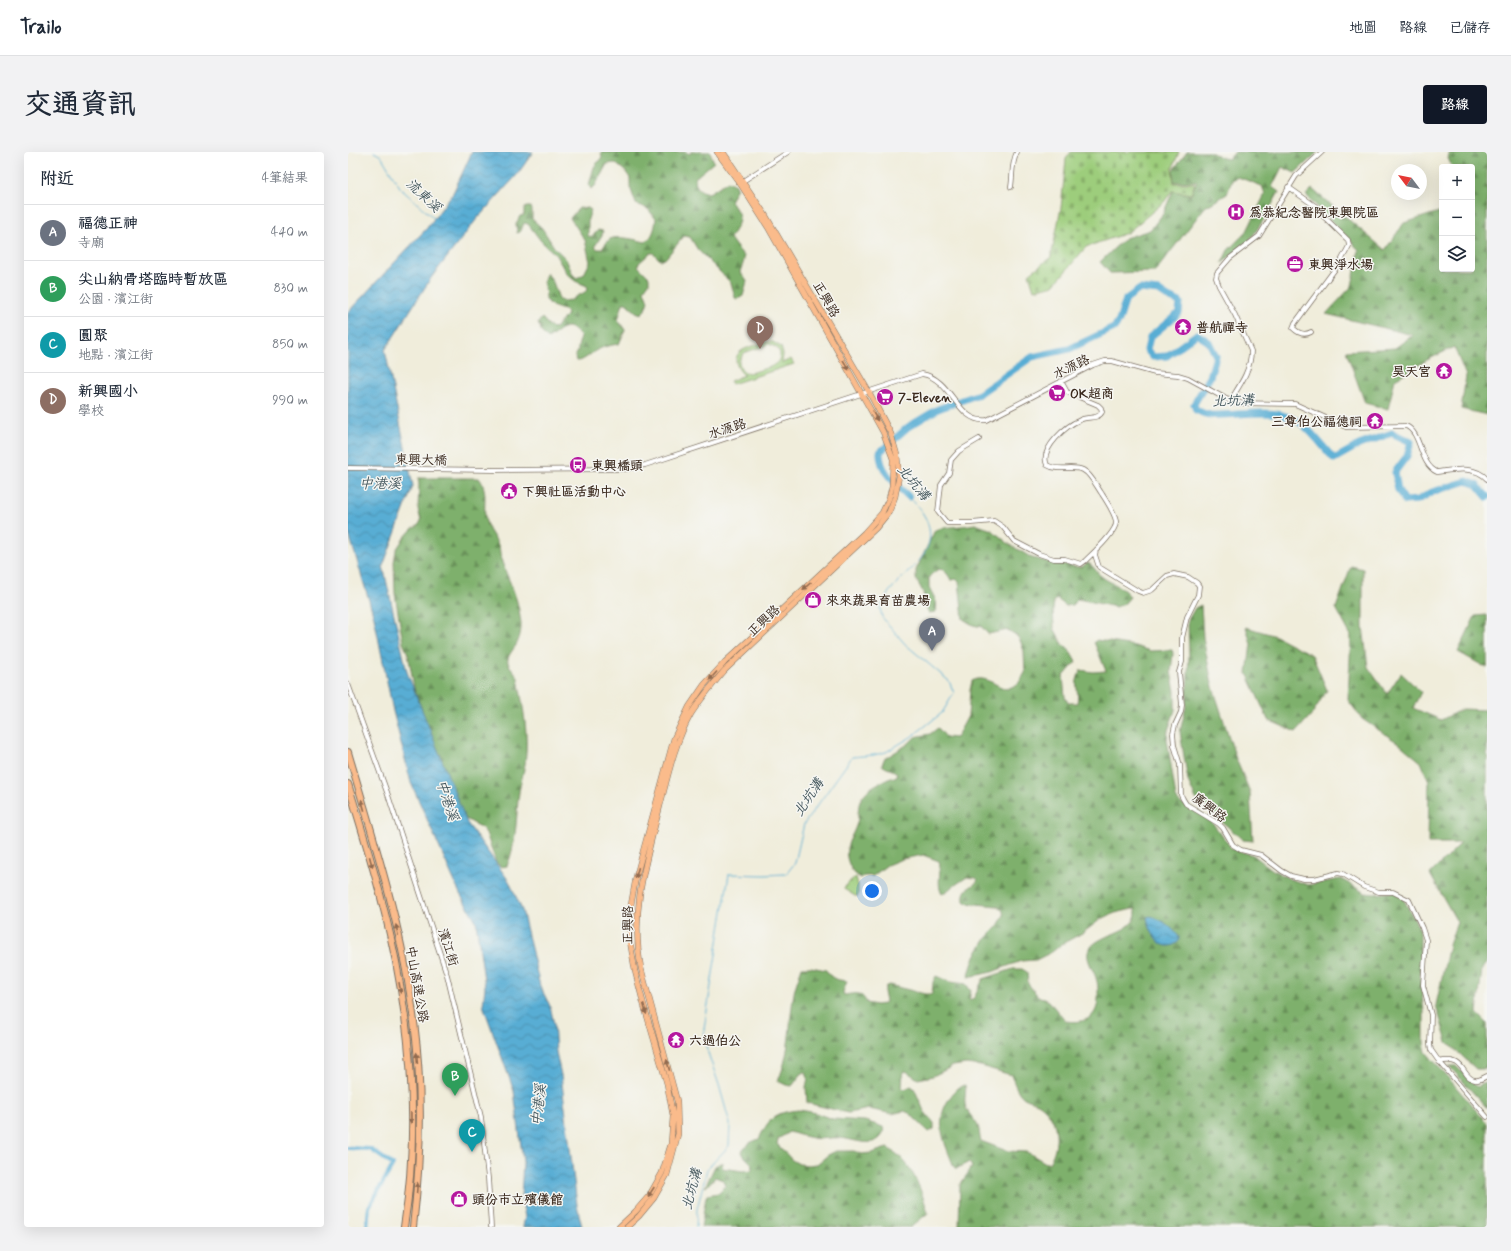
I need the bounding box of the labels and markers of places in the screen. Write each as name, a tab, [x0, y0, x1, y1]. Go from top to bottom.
hospital icon: 為恭紀念醫院東興院區	[1226, 202, 1246, 222]
place label: 為恭紀念醫院東興院區	[1249, 205, 1379, 222]
office icon: 東興淨水場	[1285, 254, 1305, 274]
place label: 東興淨水場	[1308, 257, 1373, 274]
pin: D	[747, 316, 773, 349]
temple icon: 普航禪寺	[1173, 317, 1193, 337]
place label: 普航禪寺	[1196, 320, 1248, 337]
temple icon: 昊天宮	[1434, 361, 1454, 381]
place label: 昊天宮	[1392, 364, 1431, 381]
supermarket icon: OK超商	[1047, 383, 1067, 403]
place label: OK超商	[1070, 386, 1114, 403]
supermarket icon: 7-Eleven	[875, 387, 895, 407]
place label: 7-Eleven	[898, 390, 952, 407]
temple icon: 三尊伯公福德祠	[1365, 411, 1385, 431]
place label: 三尊伯公福德祠	[1271, 414, 1362, 431]
bus stop icon: 東興橋頭	[568, 455, 588, 475]
place label: 東興橋頭	[591, 458, 643, 475]
public building icon: 下興社區活動中心	[499, 481, 519, 501]
place label: 下興社區活動中心	[522, 484, 626, 501]
shop icon: 來來蔬果育苗農場	[803, 590, 823, 610]
place label: 來來蔬果育苗農場	[826, 593, 930, 610]
pin: A	[919, 618, 945, 651]
temple icon: 六過伯公	[666, 1030, 686, 1050]
place label: 六過伯公	[689, 1033, 741, 1050]
pin: B	[442, 1063, 468, 1096]
pin: C	[459, 1119, 485, 1152]
shop icon: 頭份市立殯儀館	[449, 1189, 469, 1209]
place label: 頭份市立殯儀館	[472, 1192, 563, 1209]

